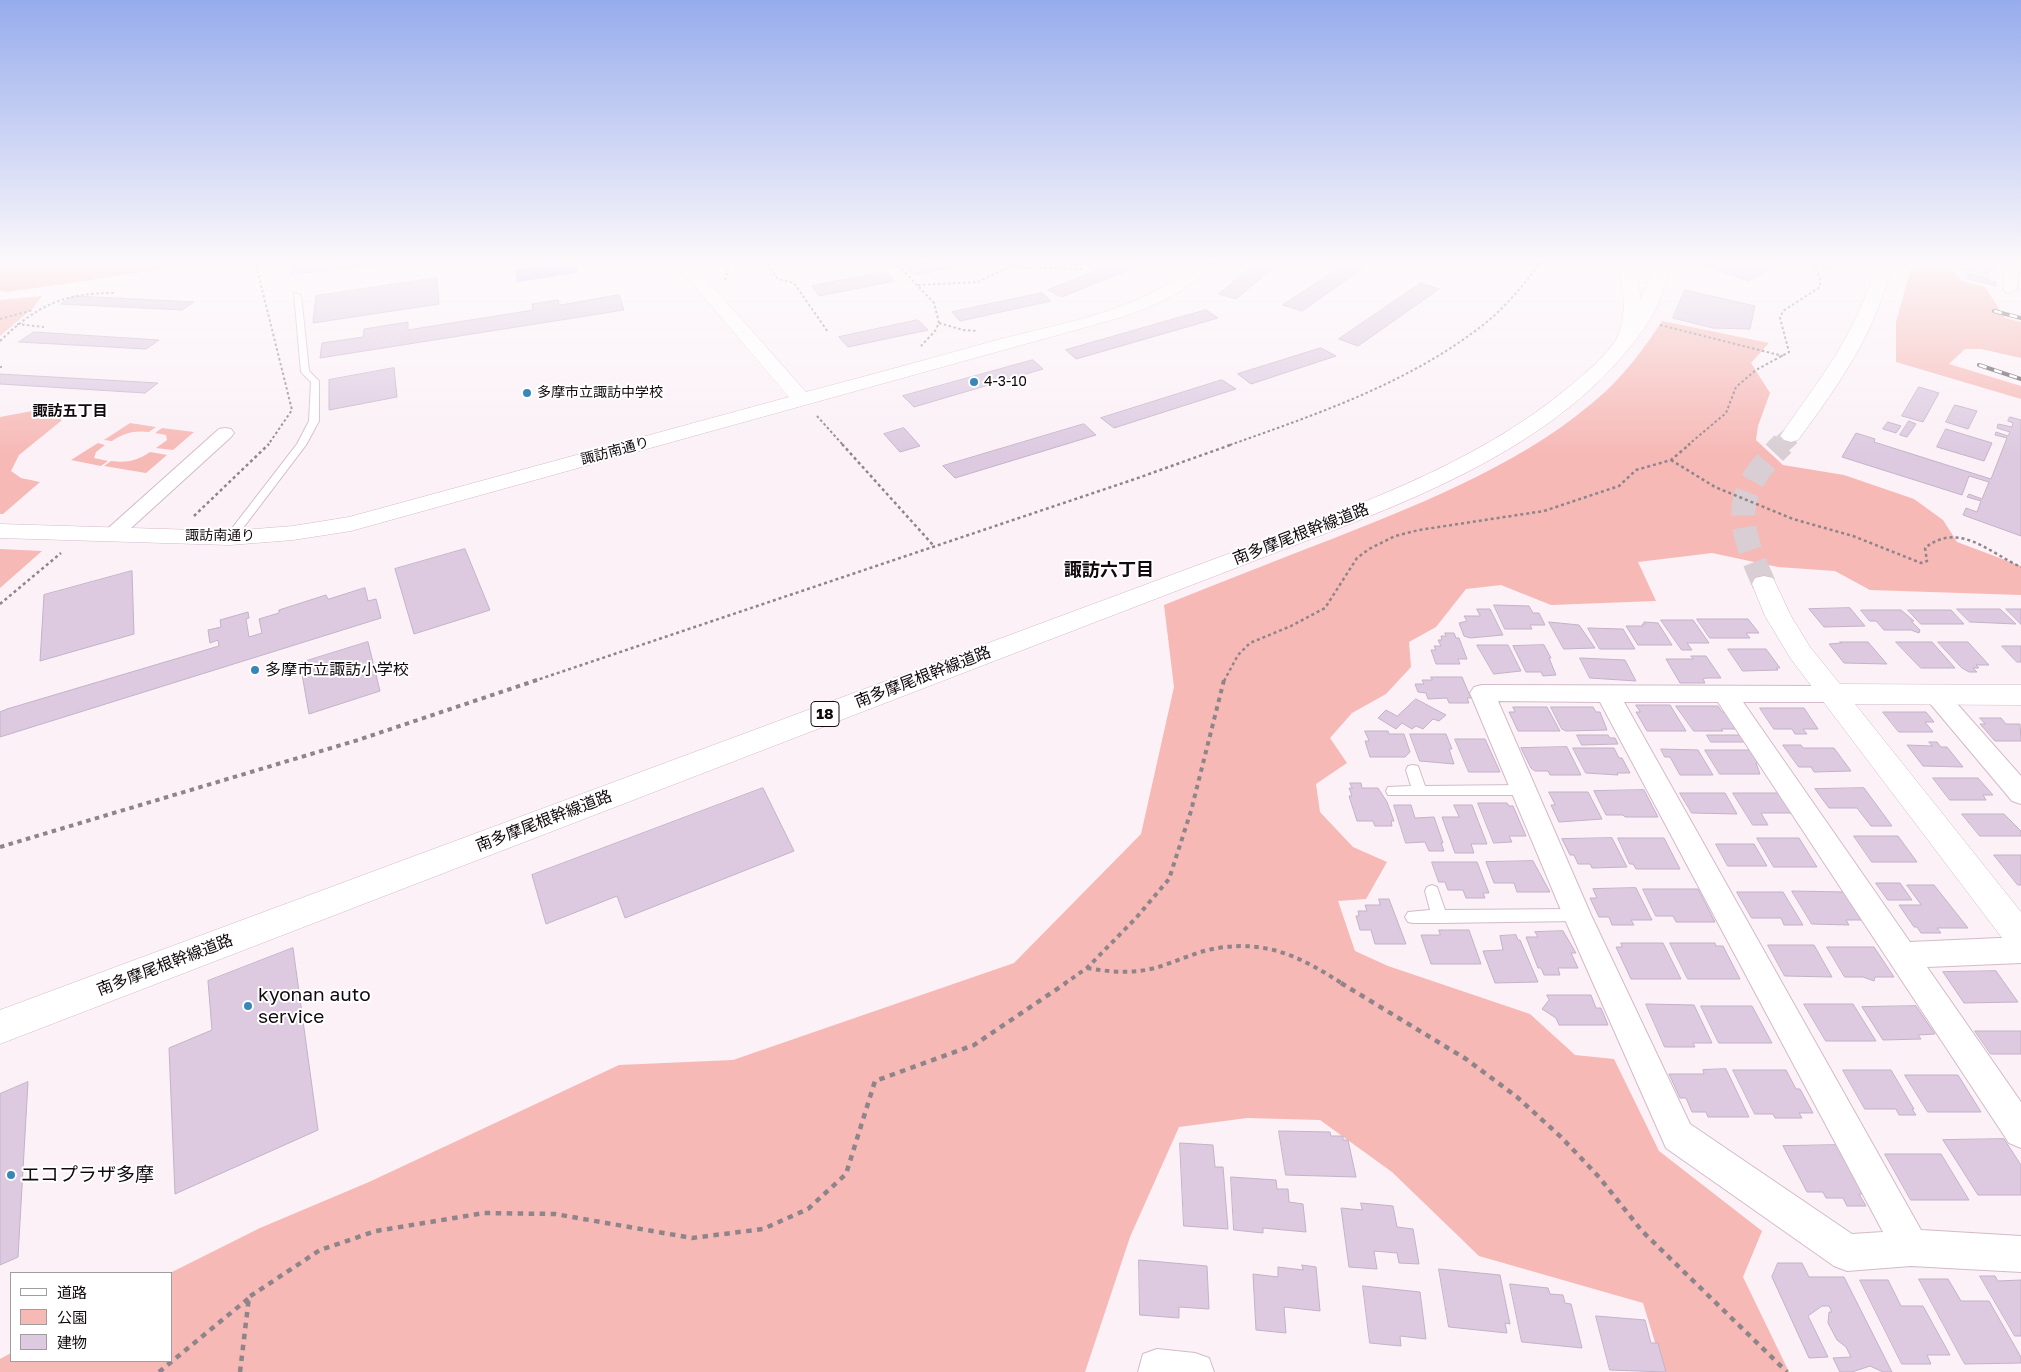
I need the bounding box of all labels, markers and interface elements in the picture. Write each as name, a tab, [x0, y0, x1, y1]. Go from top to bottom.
place label: 4-3-10	[984, 374, 1027, 390]
marker: 4-3-10	[968, 376, 980, 388]
place label: 多摩市立諏訪中学校	[537, 385, 663, 401]
marker: 多摩市立諏訪中学校	[521, 387, 533, 399]
district label: 諏訪五丁目	[33, 402, 107, 420]
street label: 諏訪南通り	[579, 434, 651, 468]
street label: 南多摩尾根幹線道路	[1230, 499, 1372, 569]
street label: 諏訪南通り	[185, 528, 255, 544]
district label: 諏訪六丁目	[1064, 559, 1154, 581]
street label: 南多摩尾根幹線道路	[852, 642, 994, 712]
place label: 多摩市立諏訪小学校	[265, 660, 409, 680]
marker: 多摩市立諏訪小学校	[249, 664, 261, 676]
road number: 18	[811, 702, 839, 726]
street label: 南多摩尾根幹線道路	[473, 786, 615, 856]
street label: 南多摩尾根幹線道路	[94, 930, 236, 1000]
place label: kyonan auto service	[258, 984, 371, 1028]
marker: kyonan auto service	[242, 1000, 254, 1012]
place label: エコプラザ多摩	[21, 1164, 154, 1186]
marker: エコプラザ多摩	[5, 1169, 17, 1181]
legend	[10, 1272, 172, 1362]
text: 道路	[57, 1283, 87, 1301]
text: 公園	[57, 1308, 87, 1326]
text: 建物	[57, 1333, 87, 1351]

